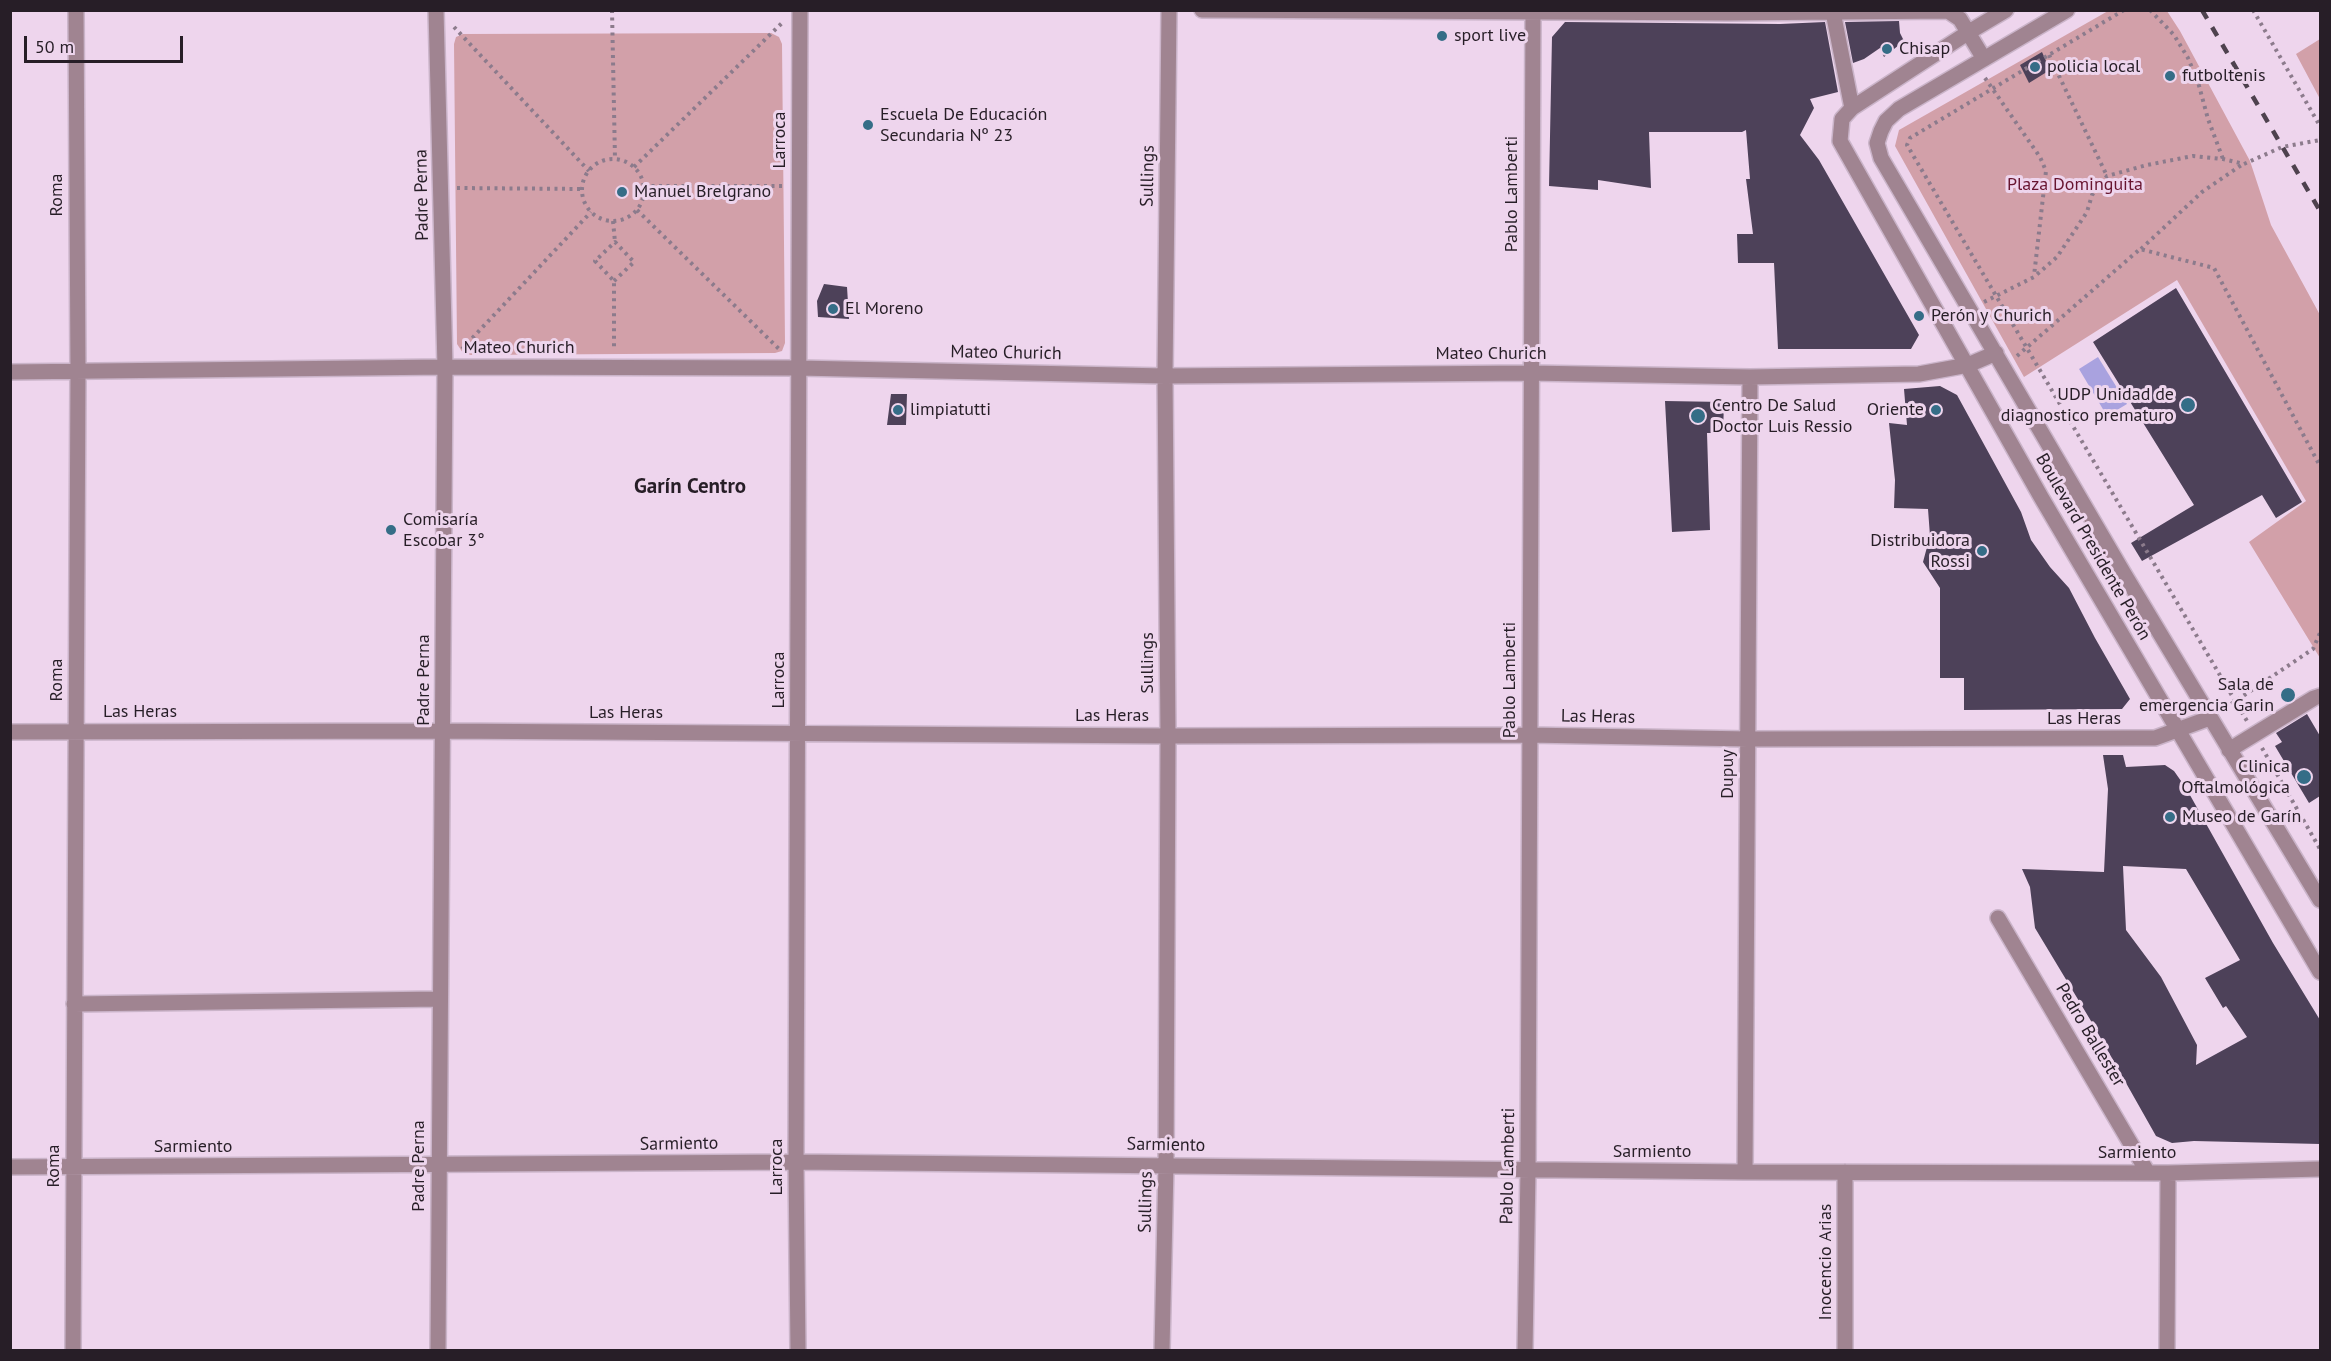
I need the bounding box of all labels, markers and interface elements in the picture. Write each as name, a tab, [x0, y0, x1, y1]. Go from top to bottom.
scale bar	[27, 24, 186, 62]
place label: sport live	[1454, 25, 1526, 47]
marker: sport live	[1435, 29, 1449, 43]
text: 50 m	[35, 35, 74, 58]
place label: Chisap	[1899, 38, 1950, 60]
marker: Chisap	[1880, 42, 1894, 56]
place label: policia local	[2047, 56, 2140, 78]
marker: policia local	[2028, 60, 2042, 74]
place label: futboltenis	[2182, 65, 2265, 87]
marker: futboltenis	[2163, 69, 2177, 83]
place label: Escuela De Educación Secundaria Nº 23	[880, 104, 1047, 146]
street label: Larroca	[769, 112, 791, 168]
marker: Escuela De Educación Secundaria Nº 23	[861, 118, 875, 132]
street label: Pablo Lamberti	[1501, 136, 1523, 252]
street label: Sullings	[1137, 145, 1159, 207]
street label: Padre Perna	[410, 149, 434, 241]
street label: Roma	[46, 173, 68, 217]
park label: Plaza Dominguita	[2007, 174, 2143, 196]
place label: Manuel Brelgrano	[634, 181, 771, 203]
marker: Manuel Brelgrano	[615, 185, 629, 199]
place label: El Moreno	[845, 298, 923, 320]
marker: El Moreno	[826, 302, 840, 316]
place label: Perón y Churich	[1931, 305, 2052, 327]
marker: Perón y Churich	[1912, 309, 1926, 323]
street label: Mateo Churich	[463, 337, 575, 359]
street label: Mateo Churich	[950, 341, 1062, 365]
street label: Mateo Churich	[1435, 343, 1547, 365]
place label: UDP Unidad de diagnostico prematuro	[2001, 384, 2174, 426]
place label: Centro De Salud Doctor Luis Ressio	[1712, 395, 1852, 438]
marker: UDP Unidad de diagnostico prematuro	[2179, 396, 2197, 414]
place label: limpiatutti	[910, 399, 991, 421]
place label: Oriente	[1867, 399, 1924, 421]
marker: limpiatutti	[891, 403, 905, 417]
marker: Oriente	[1929, 403, 1943, 417]
marker: Centro De Salud Doctor Luis Ressio	[1689, 407, 1707, 425]
street label: Boulevard Presidente Perón	[2031, 450, 2155, 644]
district label: Garín Centro	[634, 474, 746, 500]
place label: Comisaría Escobar 3°	[403, 509, 485, 552]
marker: Comisaría Escobar 3°	[384, 523, 398, 537]
place label: Distribuidora Rossi	[1870, 530, 1970, 572]
marker: Distribuidora Rossi	[1975, 544, 1989, 558]
street label: Pablo Lamberti	[1499, 622, 1521, 738]
street label: Sullings	[1137, 632, 1159, 694]
street label: Padre Perna	[413, 634, 435, 726]
street label: Larroca	[768, 652, 790, 708]
street label: Roma	[46, 658, 68, 702]
place label: Sala de emergencia Garin	[2139, 674, 2274, 716]
marker: Sala de emergencia Garin	[2279, 686, 2297, 704]
street label: Las Heras	[103, 701, 177, 723]
street label: Las Heras	[589, 702, 663, 724]
street label: Las Heras	[1075, 705, 1149, 727]
street label: Las Heras	[1561, 706, 1635, 728]
street label: Las Heras	[2047, 708, 2121, 730]
street label: Dupuy	[1717, 749, 1739, 799]
place label: Clinica Oftalmológica	[2181, 756, 2290, 798]
marker: Clinica Oftalmológica	[2295, 768, 2313, 786]
place label: Museo de Garín	[2182, 806, 2301, 828]
marker: Museo de Garín	[2163, 810, 2177, 824]
street label: Pedro Ballester	[2051, 979, 2129, 1091]
street label: Pablo Lamberti	[1496, 1107, 1520, 1225]
street label: Padre Perna	[408, 1120, 430, 1212]
street label: Sarmiento	[640, 1133, 718, 1155]
street label: Sarmiento	[1127, 1134, 1205, 1156]
street label: Sarmiento	[154, 1136, 232, 1158]
street label: Larroca	[766, 1139, 788, 1195]
street label: Sarmiento	[1613, 1141, 1691, 1163]
street label: Sarmiento	[2098, 1142, 2176, 1164]
street label: Roma	[43, 1144, 65, 1188]
street label: Sullings	[1135, 1171, 1157, 1233]
street label: Inocencio Arias	[1815, 1204, 1837, 1320]

